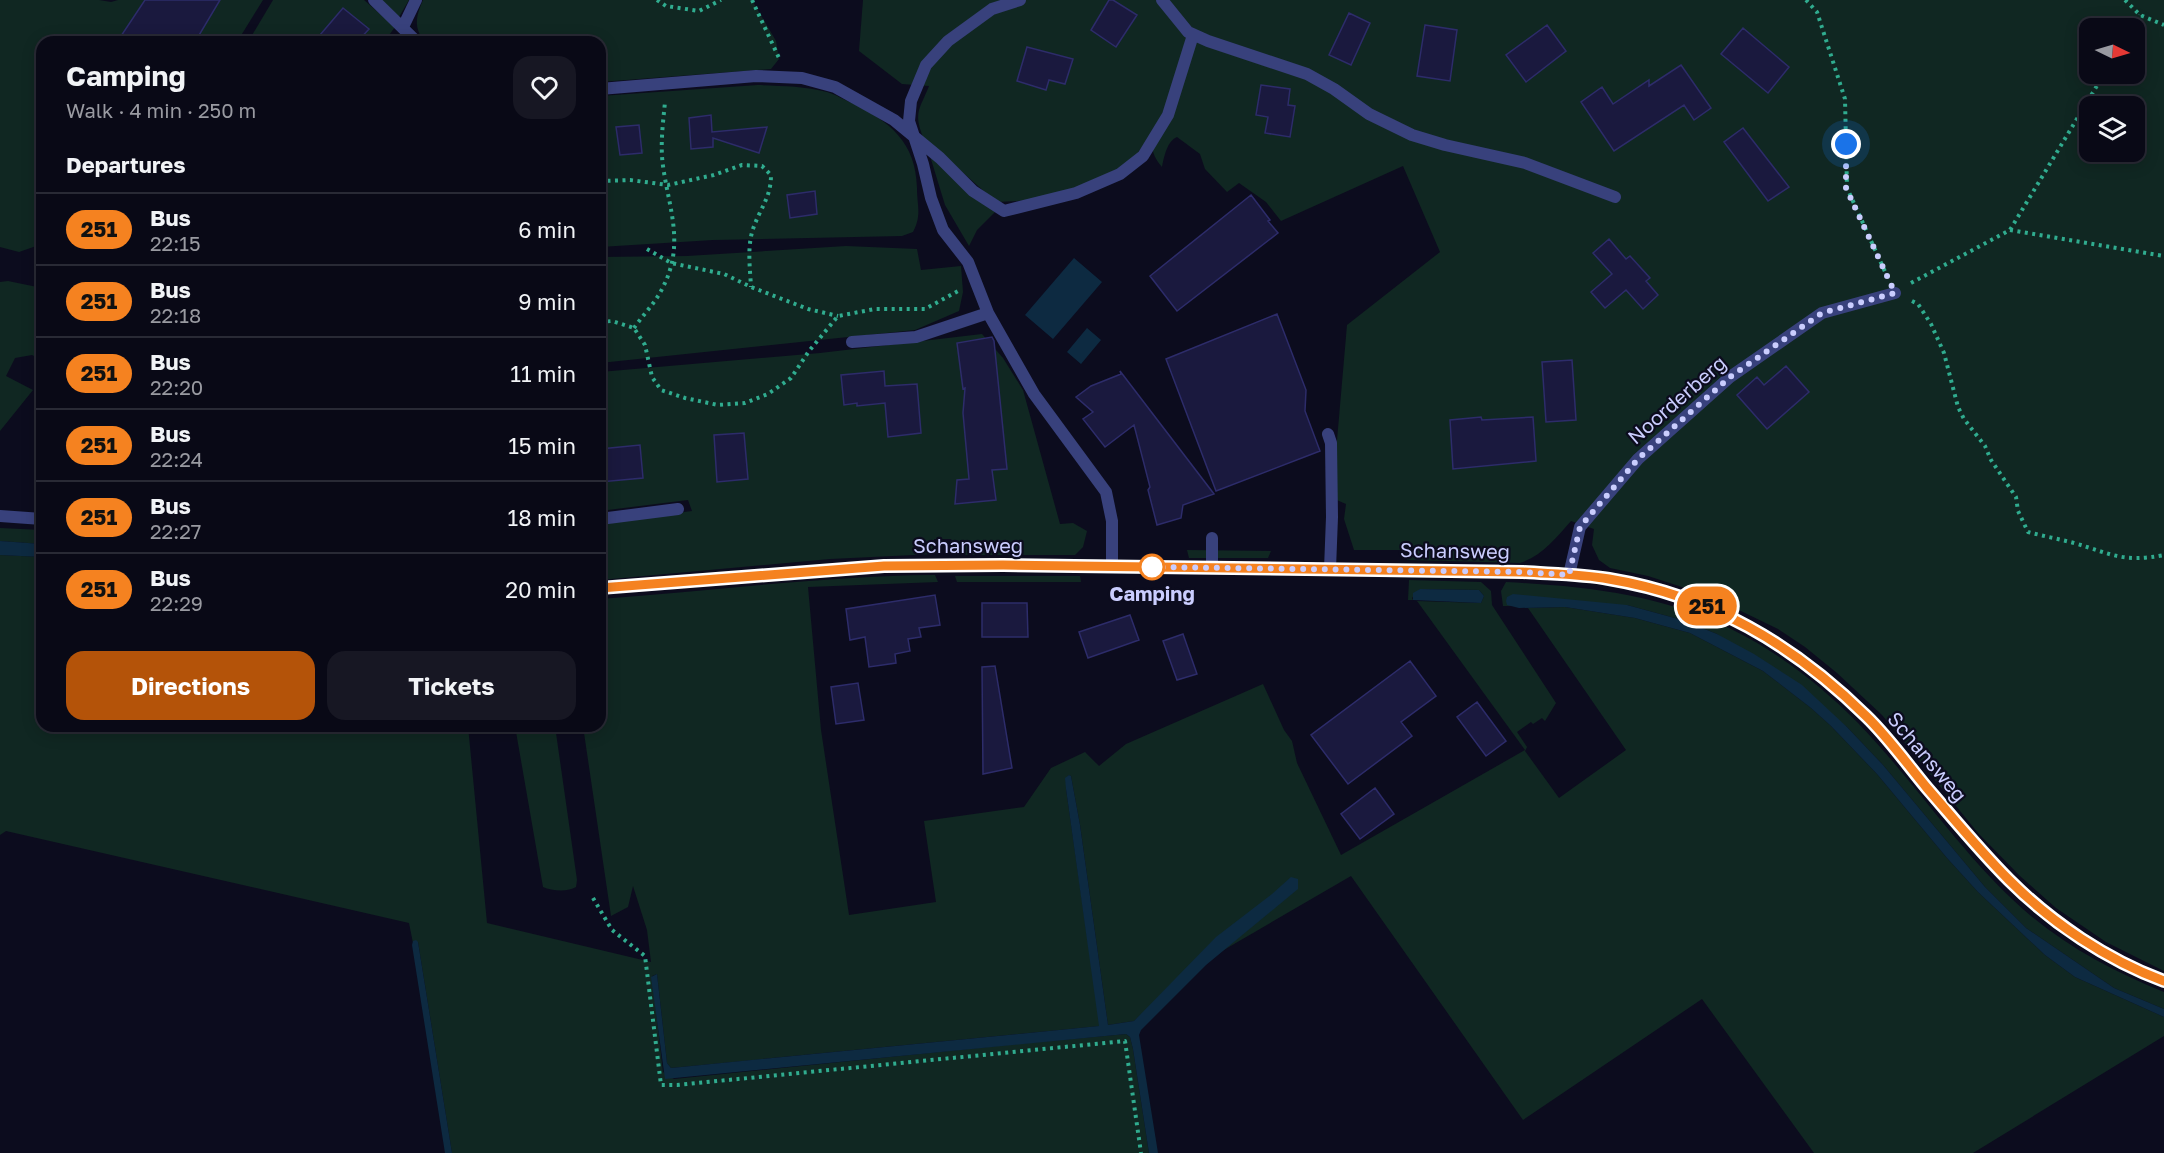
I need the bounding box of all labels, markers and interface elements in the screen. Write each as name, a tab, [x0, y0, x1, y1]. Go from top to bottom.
north arrow	[2079, 18, 2145, 84]
map controls	[2079, 18, 2145, 162]
button: heart	[513, 56, 576, 119]
text: Camping	[66, 59, 186, 92]
button: layers	[2079, 96, 2145, 162]
text: Walk · 4 min · 250 m	[66, 98, 256, 122]
your location	[1831, 129, 1861, 159]
text: Departures	[66, 151, 185, 178]
text: Bus	[150, 204, 191, 231]
text: 251	[81, 216, 117, 242]
text: 6 min	[518, 216, 576, 243]
text: 22:15	[150, 231, 201, 255]
text: Bus	[150, 276, 191, 303]
text: 251	[81, 288, 117, 314]
text: 9 min	[518, 288, 576, 315]
text: 22:18	[150, 303, 201, 327]
text: Bus	[150, 348, 191, 375]
street label: Noorderberg	[1622, 350, 1730, 448]
text: 251	[81, 360, 117, 386]
text: 11 min	[510, 360, 576, 387]
text: 22:20	[150, 375, 203, 399]
text: Bus	[150, 420, 191, 447]
text: 251	[81, 432, 117, 458]
text: 15 min	[508, 432, 576, 459]
text: 22:24	[150, 447, 203, 471]
text: Bus	[150, 492, 191, 519]
text: 251	[81, 504, 117, 530]
text: 18 min	[508, 504, 576, 531]
text: 22:27	[150, 519, 201, 543]
street label: Schansweg	[913, 533, 1023, 557]
street label: Schansweg	[1400, 537, 1510, 563]
marker: Camping	[1139, 554, 1165, 580]
text: Bus	[150, 564, 191, 591]
text: 251	[81, 576, 117, 602]
text: 20 min	[505, 576, 576, 603]
place label: Camping	[1109, 581, 1195, 605]
line badge: 251	[1672, 586, 1742, 626]
text: 22:29	[150, 591, 203, 615]
text: 251	[1689, 593, 1725, 619]
button: Directions	[66, 651, 315, 720]
button: Tickets	[327, 651, 576, 720]
street label: Schansweg	[1883, 706, 1972, 806]

